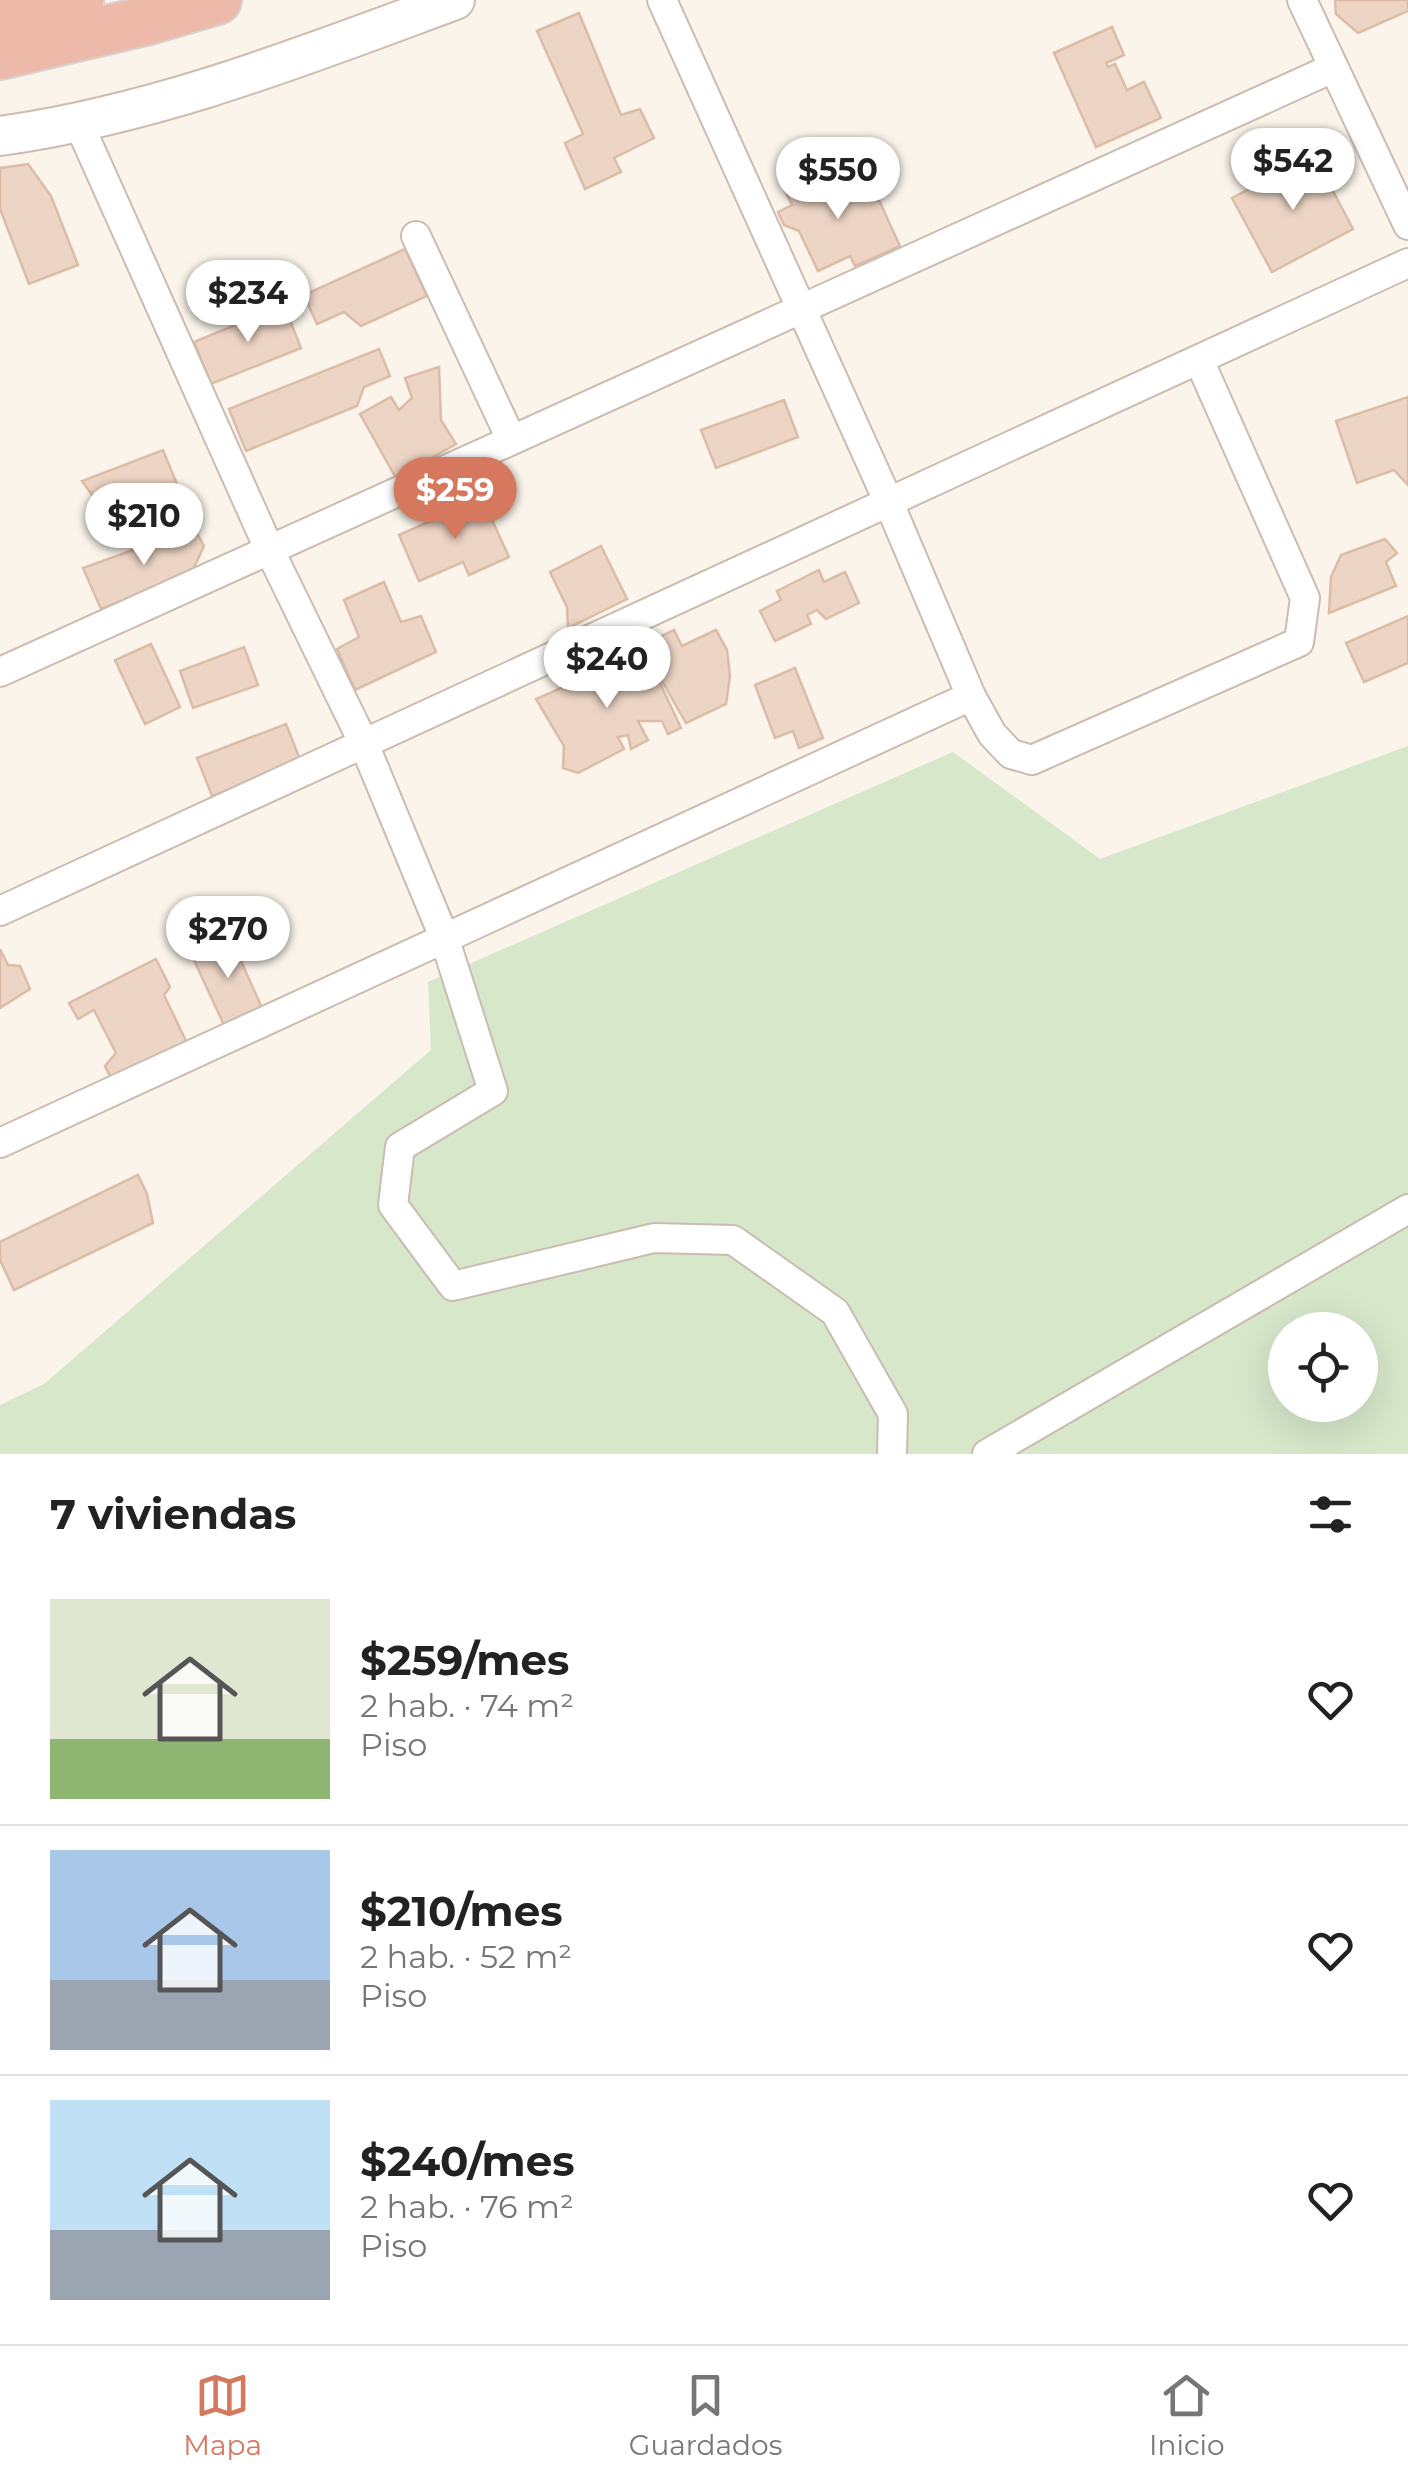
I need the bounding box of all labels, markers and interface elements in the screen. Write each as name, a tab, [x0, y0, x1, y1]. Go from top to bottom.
pin: $542	[1234, 128, 1352, 213]
pin: $550	[779, 137, 897, 222]
text: $542	[1253, 141, 1333, 180]
text: $550	[798, 150, 878, 189]
pin: $234	[189, 260, 307, 345]
text: $234	[208, 273, 288, 312]
pin: $259	[396, 457, 514, 542]
text: $259	[416, 470, 494, 509]
pin: $210	[85, 483, 203, 568]
text: $210	[107, 496, 181, 535]
pin: $240	[548, 626, 666, 711]
text: $240	[566, 639, 648, 678]
pin: $270	[169, 896, 287, 981]
text: $270	[188, 909, 268, 948]
map controls	[1268, 1312, 1378, 1422]
button: locate	[1268, 1312, 1378, 1422]
icon: filters	[1303, 1487, 1358, 1542]
text: 7 viviendas	[50, 1488, 296, 1540]
text: $259/mes	[360, 1634, 569, 1686]
icon: home	[130, 1639, 250, 1759]
icon: heart	[1303, 1672, 1358, 1727]
text: 2 hab. · 74 m²	[360, 1686, 574, 1725]
text: Piso	[360, 1725, 427, 1764]
text: $210/mes	[360, 1885, 563, 1937]
icon: home	[130, 1890, 250, 2010]
icon: heart	[1303, 1923, 1358, 1978]
text: 2 hab. · 52 m²	[360, 1937, 572, 1976]
text: Piso	[360, 1976, 427, 2015]
text: $240/mes	[360, 2135, 575, 2187]
icon: home	[130, 2140, 250, 2260]
icon: heart	[1303, 2173, 1358, 2228]
text: 2 hab. · 76 m²	[360, 2187, 574, 2226]
text: Piso	[360, 2226, 427, 2265]
tab: Mapa	[183, 2368, 262, 2462]
tab: Guardados	[629, 2368, 782, 2462]
tab: Inicio	[1149, 2368, 1225, 2462]

